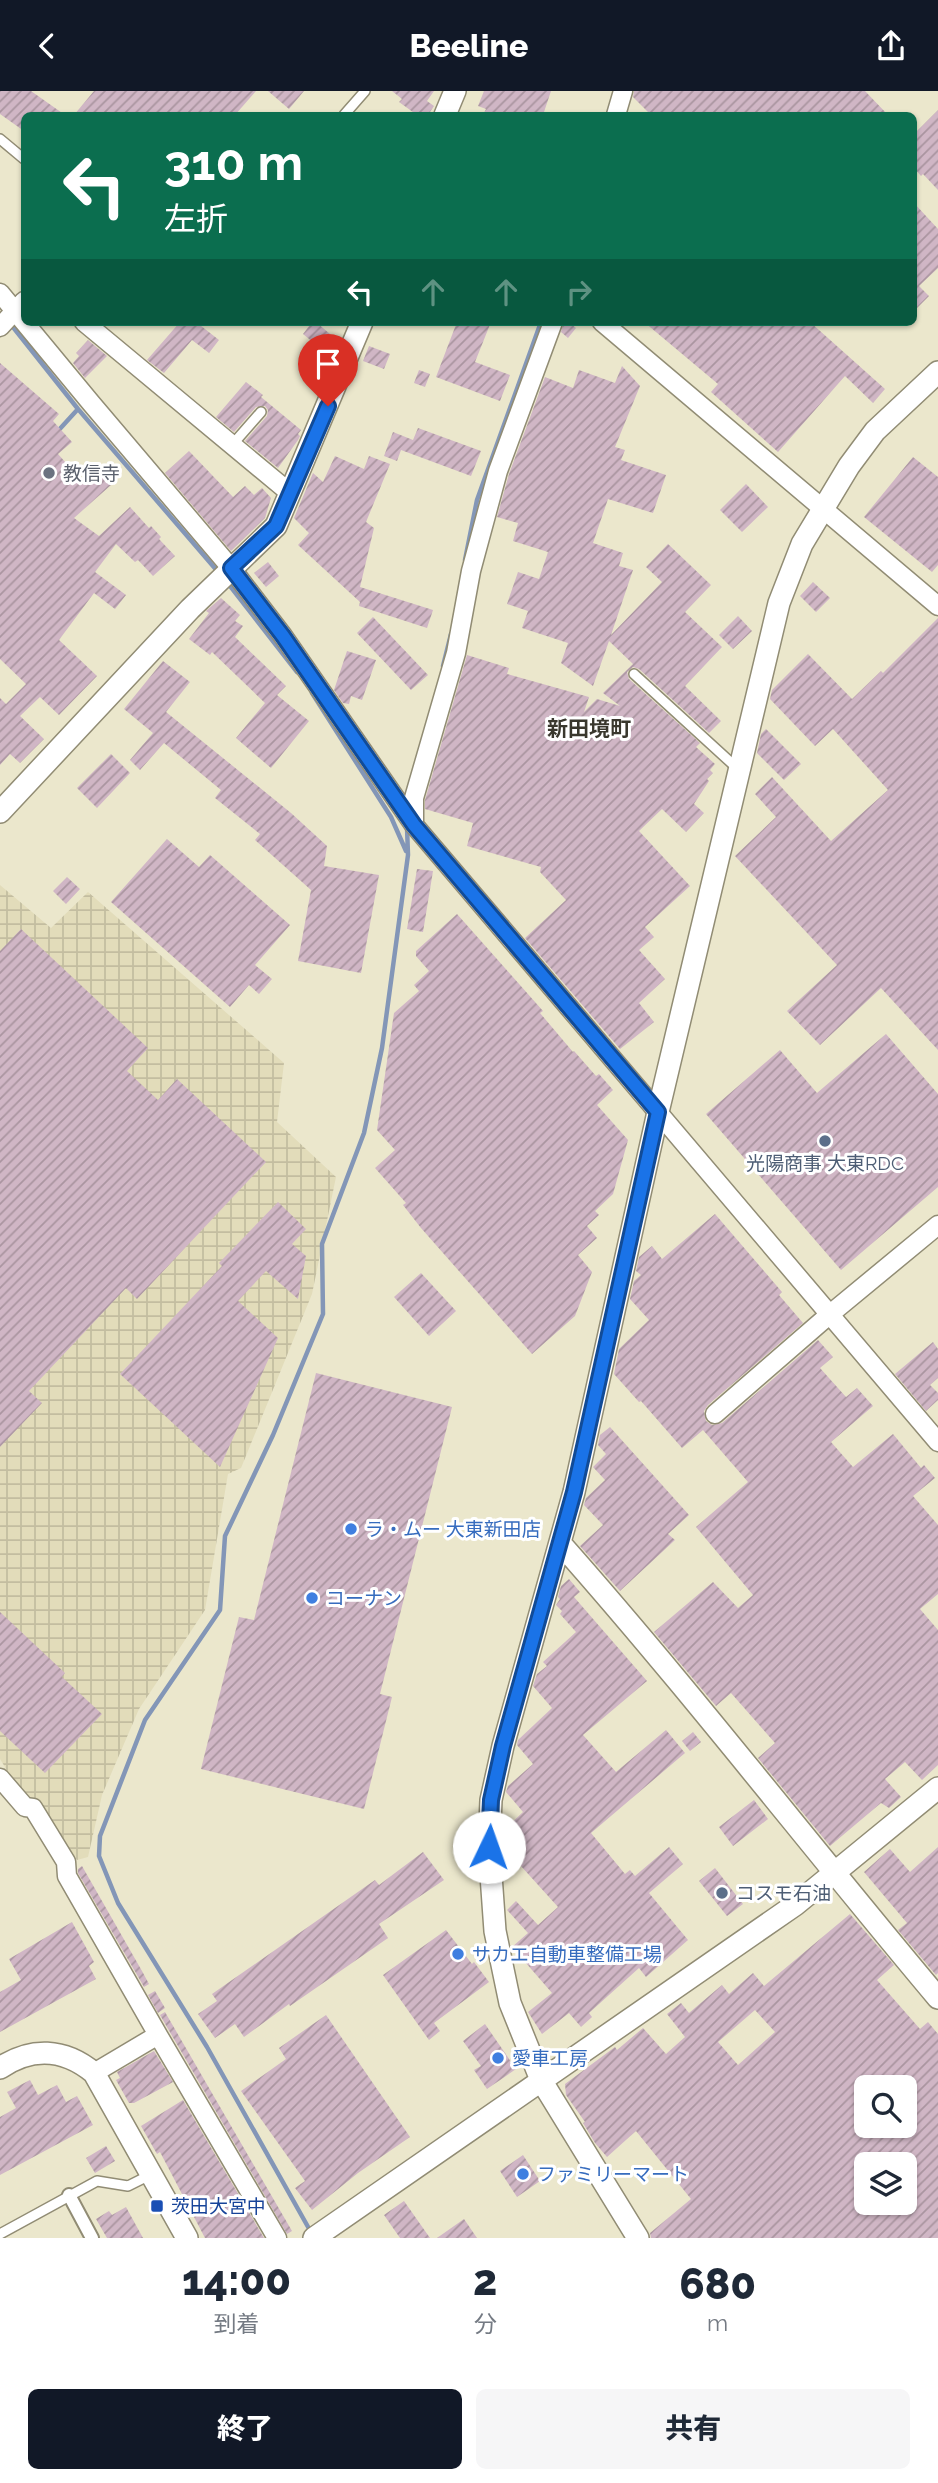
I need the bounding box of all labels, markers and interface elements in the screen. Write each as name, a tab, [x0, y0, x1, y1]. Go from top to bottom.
icon: back	[28, 27, 66, 65]
text: Beeline	[410, 27, 528, 64]
icon: share	[872, 27, 910, 65]
text: 310 m	[164, 134, 303, 191]
icon: left	[49, 140, 140, 231]
text: 左折	[164, 200, 228, 237]
icon: left	[341, 273, 379, 311]
icon: ahead	[414, 273, 452, 311]
icon: ahead	[487, 273, 525, 311]
icon: right	[560, 273, 598, 311]
pin	[298, 334, 358, 406]
icon: arrive	[309, 345, 347, 383]
place label: 教信寺	[63, 462, 120, 484]
marker: 教信寺	[41, 465, 57, 481]
district label: 新田境町	[547, 716, 631, 741]
marker: 光陽商事 大東RDC	[817, 1133, 833, 1149]
place label: 光陽商事 大東RDC	[746, 1152, 904, 1174]
place label: ラ・ムー 大東新田店	[365, 1518, 541, 1540]
marker: ラ・ムー 大東新田店	[343, 1521, 359, 1537]
place label: コーナン	[326, 1587, 402, 1609]
marker: コーナン	[304, 1590, 320, 1606]
position arrow	[452, 1810, 526, 1884]
place label: コスモ石油	[736, 1882, 831, 1904]
marker: コスモ石油	[714, 1885, 730, 1901]
place label: サカエ自動車整備工場	[472, 1943, 662, 1965]
marker: サカエ自動車整備工場	[450, 1946, 466, 1962]
place label: 愛車工房	[512, 2047, 588, 2069]
marker: 愛車工房	[490, 2050, 506, 2066]
map controls	[854, 2075, 917, 2215]
button: search	[854, 2075, 917, 2138]
button: layers	[854, 2152, 917, 2215]
place label: ファミリーマート	[537, 2163, 689, 2185]
marker: ファミリーマート	[515, 2166, 531, 2182]
place label: 茨田大宮中	[171, 2195, 266, 2217]
marker: 茨田大宮中	[149, 2198, 165, 2214]
text: 14:00	[182, 2256, 291, 2305]
text: 2	[473, 2256, 497, 2305]
text: 680	[679, 2260, 756, 2309]
text: m	[707, 2309, 728, 2336]
text: 到着	[213, 2310, 259, 2337]
text: 分	[474, 2310, 497, 2337]
button: 終了	[28, 2389, 462, 2469]
button: 共有	[476, 2389, 910, 2469]

